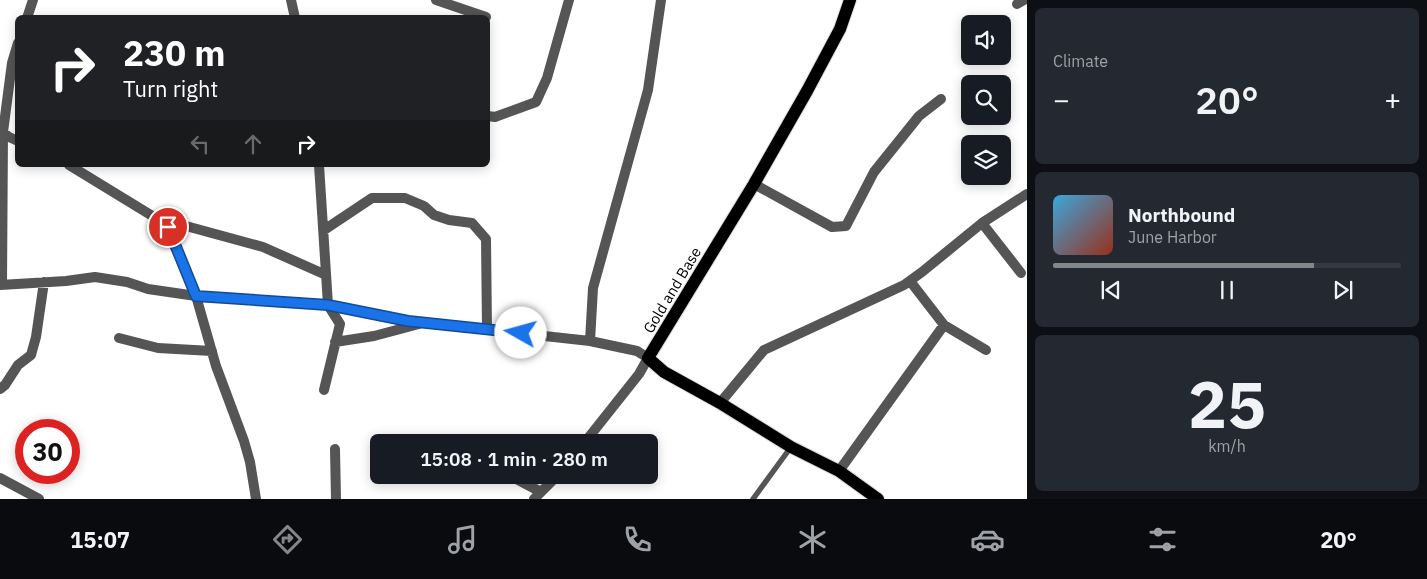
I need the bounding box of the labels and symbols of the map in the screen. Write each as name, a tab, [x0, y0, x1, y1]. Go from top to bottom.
pin	[147, 206, 189, 248]
street label: Gold and Base	[639, 243, 705, 337]
position arrow	[494, 306, 546, 358]
speed limit sign: 30	[15, 419, 80, 484]

